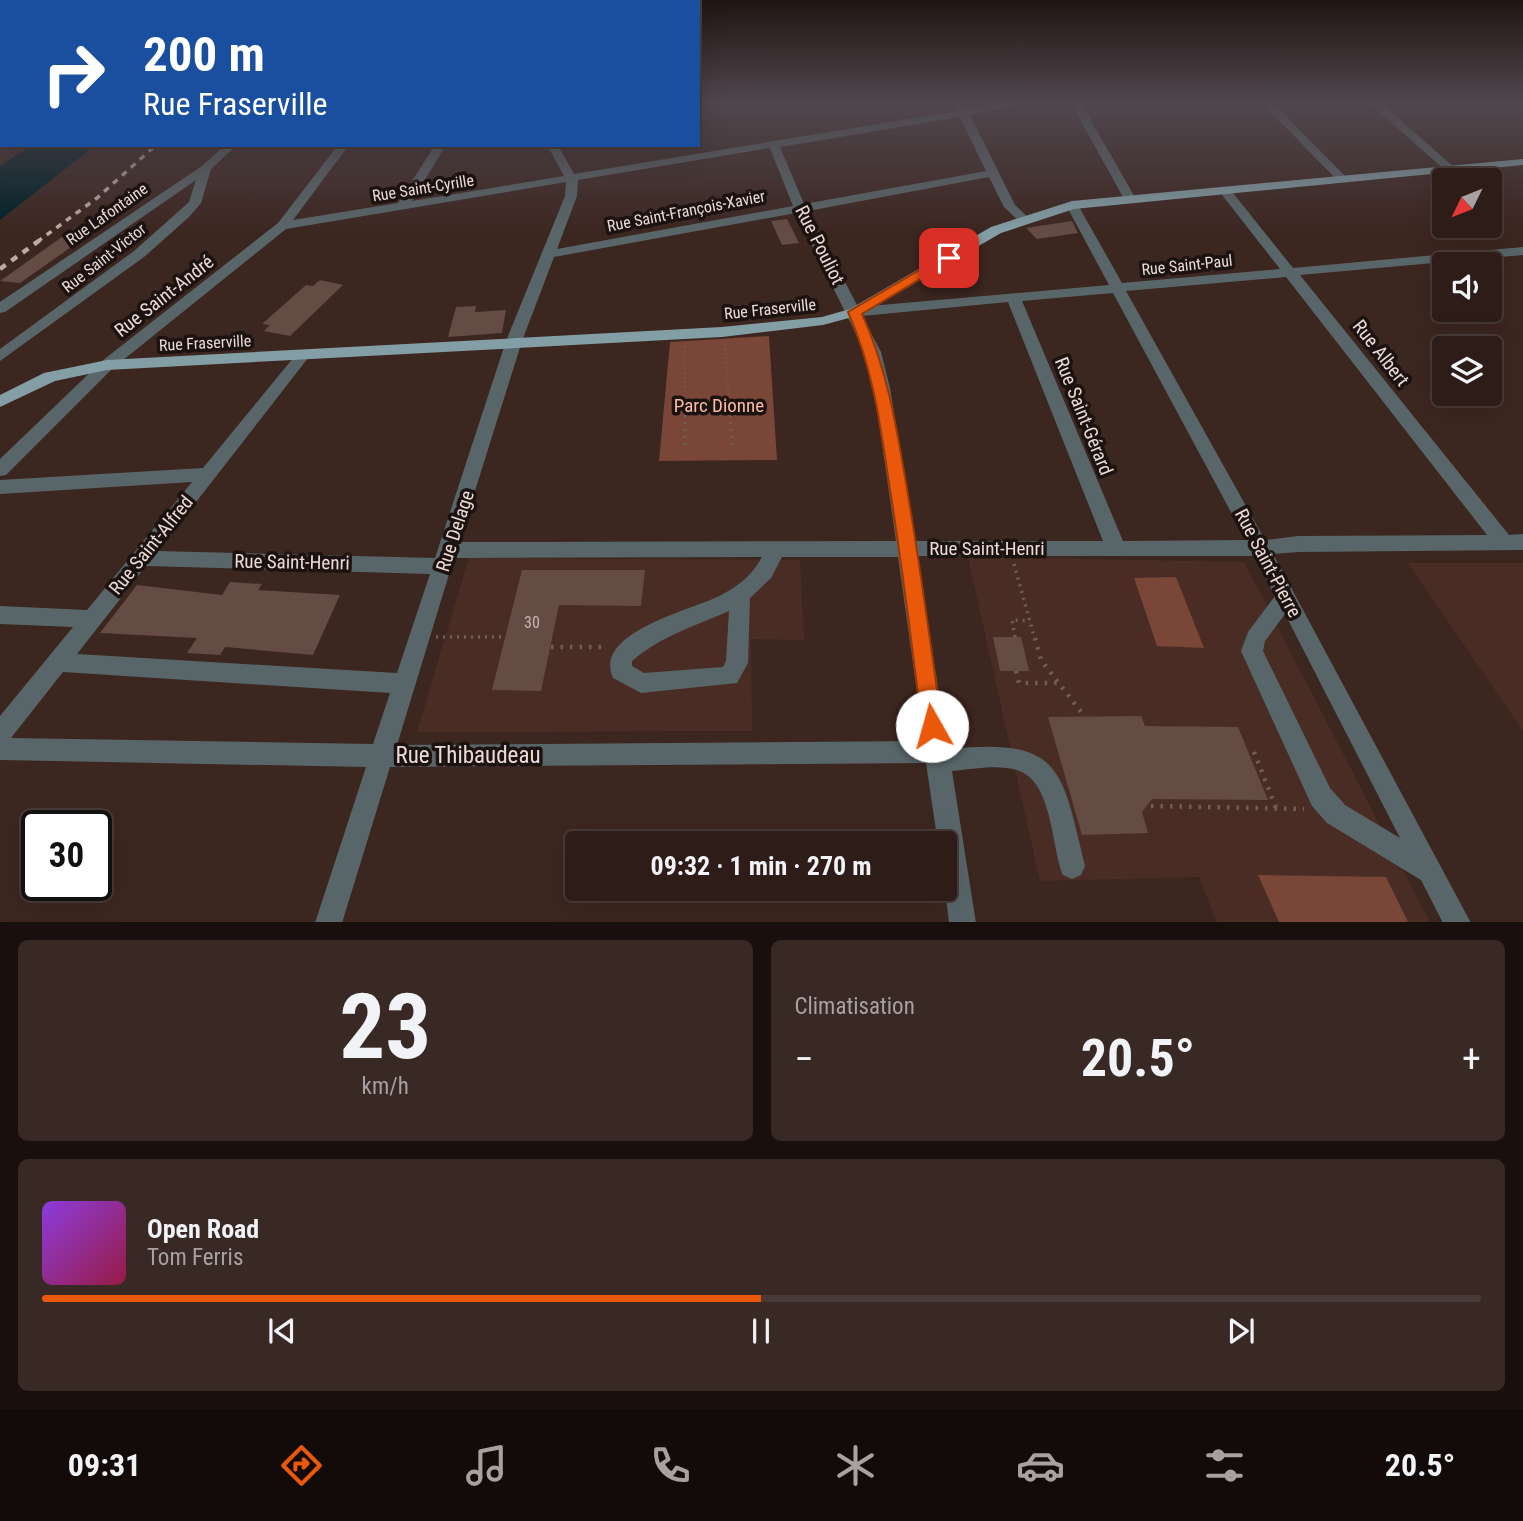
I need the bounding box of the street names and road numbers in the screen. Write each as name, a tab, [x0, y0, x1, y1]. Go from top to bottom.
street label: Rue Saint-Cyrille	[371, 171, 475, 205]
street label: Rue Lafontaine	[63, 179, 151, 249]
street label: Rue Saint-François-Xavier	[605, 186, 767, 236]
street label: Rue Pouliot	[790, 202, 850, 288]
street label: Rue Saint-Victor	[58, 219, 150, 297]
street label: Rue Saint-André	[110, 250, 218, 342]
street label: Rue Saint-Paul	[1141, 251, 1233, 279]
street label: Rue Fraserville	[723, 295, 817, 323]
street label: Rue Albert	[1348, 315, 1414, 391]
street label: Rue Fraserville	[158, 331, 252, 355]
street label: Rue Saint-Gérard	[1050, 354, 1118, 478]
street label: Rue Delage	[431, 487, 479, 575]
street label: Rue Saint-Alfred	[104, 491, 198, 599]
street label: Rue Saint-Pierre	[1230, 505, 1306, 621]
street label: Rue Saint-Henri	[929, 537, 1045, 560]
street label: Rue Saint-Henri	[234, 549, 350, 575]
street label: Rue Thibaudeau	[395, 742, 541, 769]

